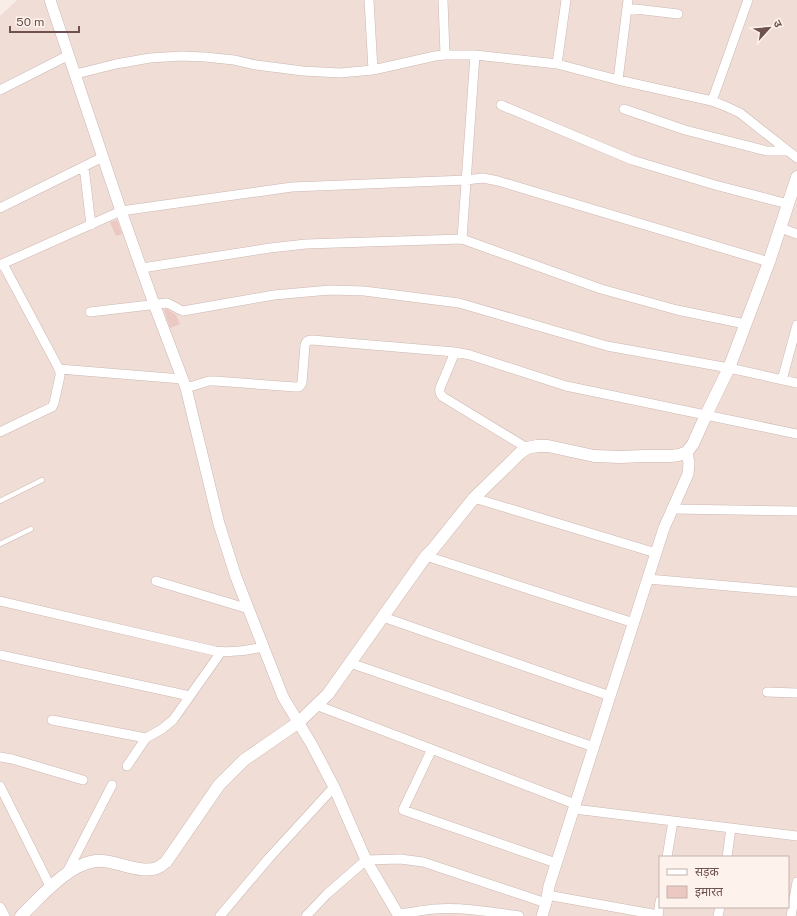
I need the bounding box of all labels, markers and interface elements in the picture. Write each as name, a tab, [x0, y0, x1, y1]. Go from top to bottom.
scale bar	[10, 8, 79, 34]
north arrow	[749, 8, 789, 48]
text: 50 m	[16, 15, 44, 29]
text: उ	[771, 18, 785, 30]
legend	[659, 856, 789, 908]
text: सड़क	[695, 865, 720, 879]
text: इमारत	[695, 885, 724, 899]

